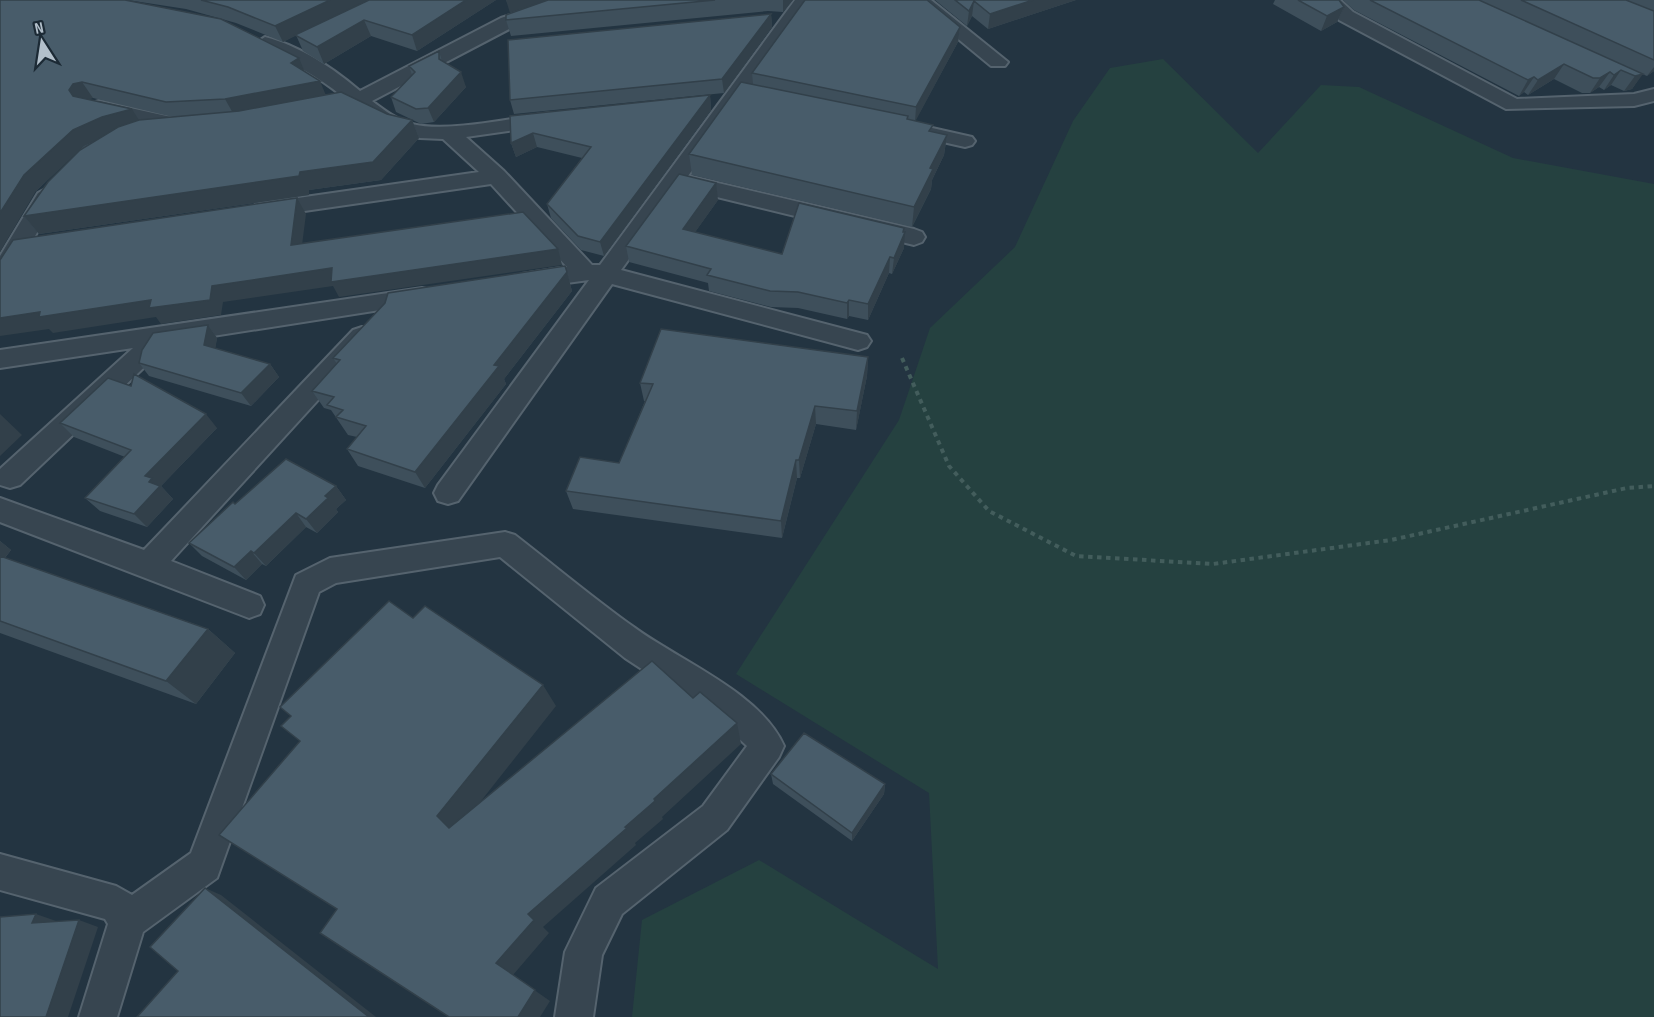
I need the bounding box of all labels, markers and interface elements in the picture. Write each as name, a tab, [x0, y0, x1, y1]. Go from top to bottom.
north arrow	[12, 12, 72, 72]
text: N	[33, 19, 45, 39]

